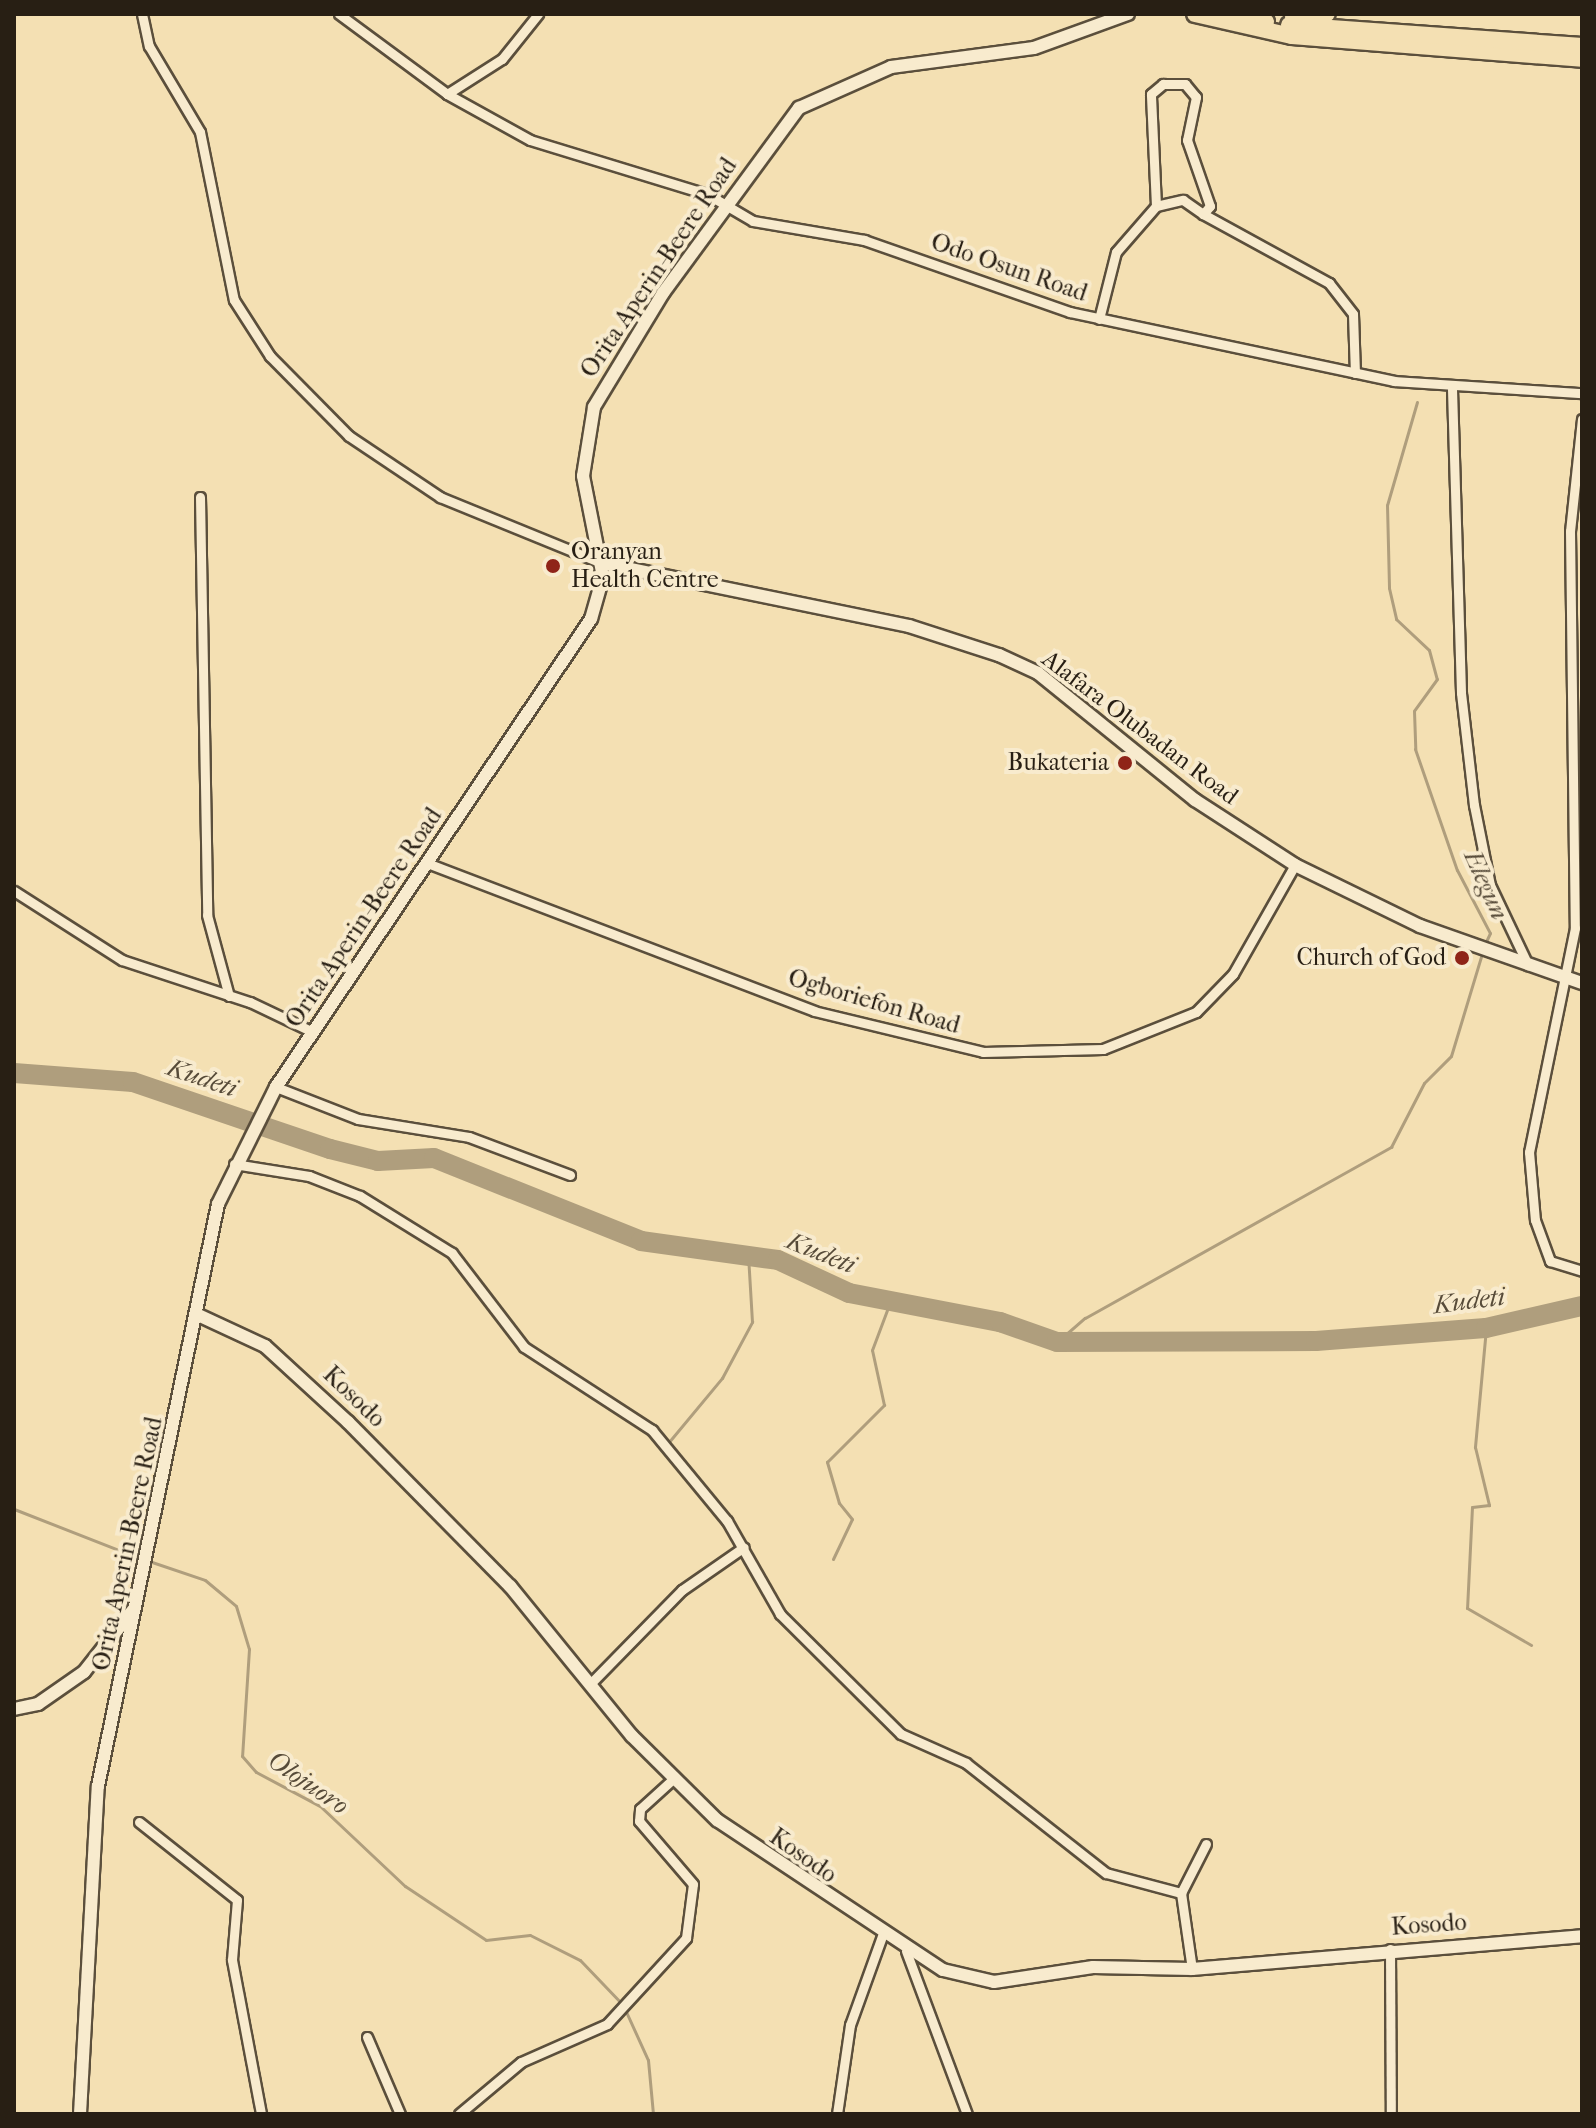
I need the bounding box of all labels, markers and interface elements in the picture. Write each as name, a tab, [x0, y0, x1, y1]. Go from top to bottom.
street label: Orita Aperin-Beere Road	[575, 153, 743, 383]
street label: Odo Osun Road	[927, 228, 1091, 308]
place label: Oranyan Health Centre	[571, 538, 719, 594]
marker: Oranyan Health Centre	[542, 555, 564, 577]
street label: Alafara Olubadan Road	[1036, 645, 1244, 811]
place label: Bukateria	[1008, 749, 1109, 777]
marker: Bukateria	[1116, 754, 1134, 772]
street label: Orita Aperin-Beere Road	[280, 803, 448, 1033]
water label: Elegun	[1457, 845, 1515, 925]
place label: Church of God	[1297, 944, 1446, 972]
marker: Church of God	[1453, 949, 1471, 967]
street label: Ogboriefon Road	[785, 964, 963, 1040]
water label: Kudeti	[163, 1052, 241, 1104]
water label: Kudeti	[782, 1225, 860, 1281]
water label: Kudeti	[1432, 1281, 1506, 1321]
street label: Kosodo	[317, 1360, 391, 1434]
street label: Orita Aperin-Beere Road	[87, 1414, 169, 1674]
water label: Olojuoro	[262, 1745, 354, 1821]
street label: Kosodo	[764, 1823, 842, 1889]
street label: Kosodo	[1390, 1908, 1468, 1942]

